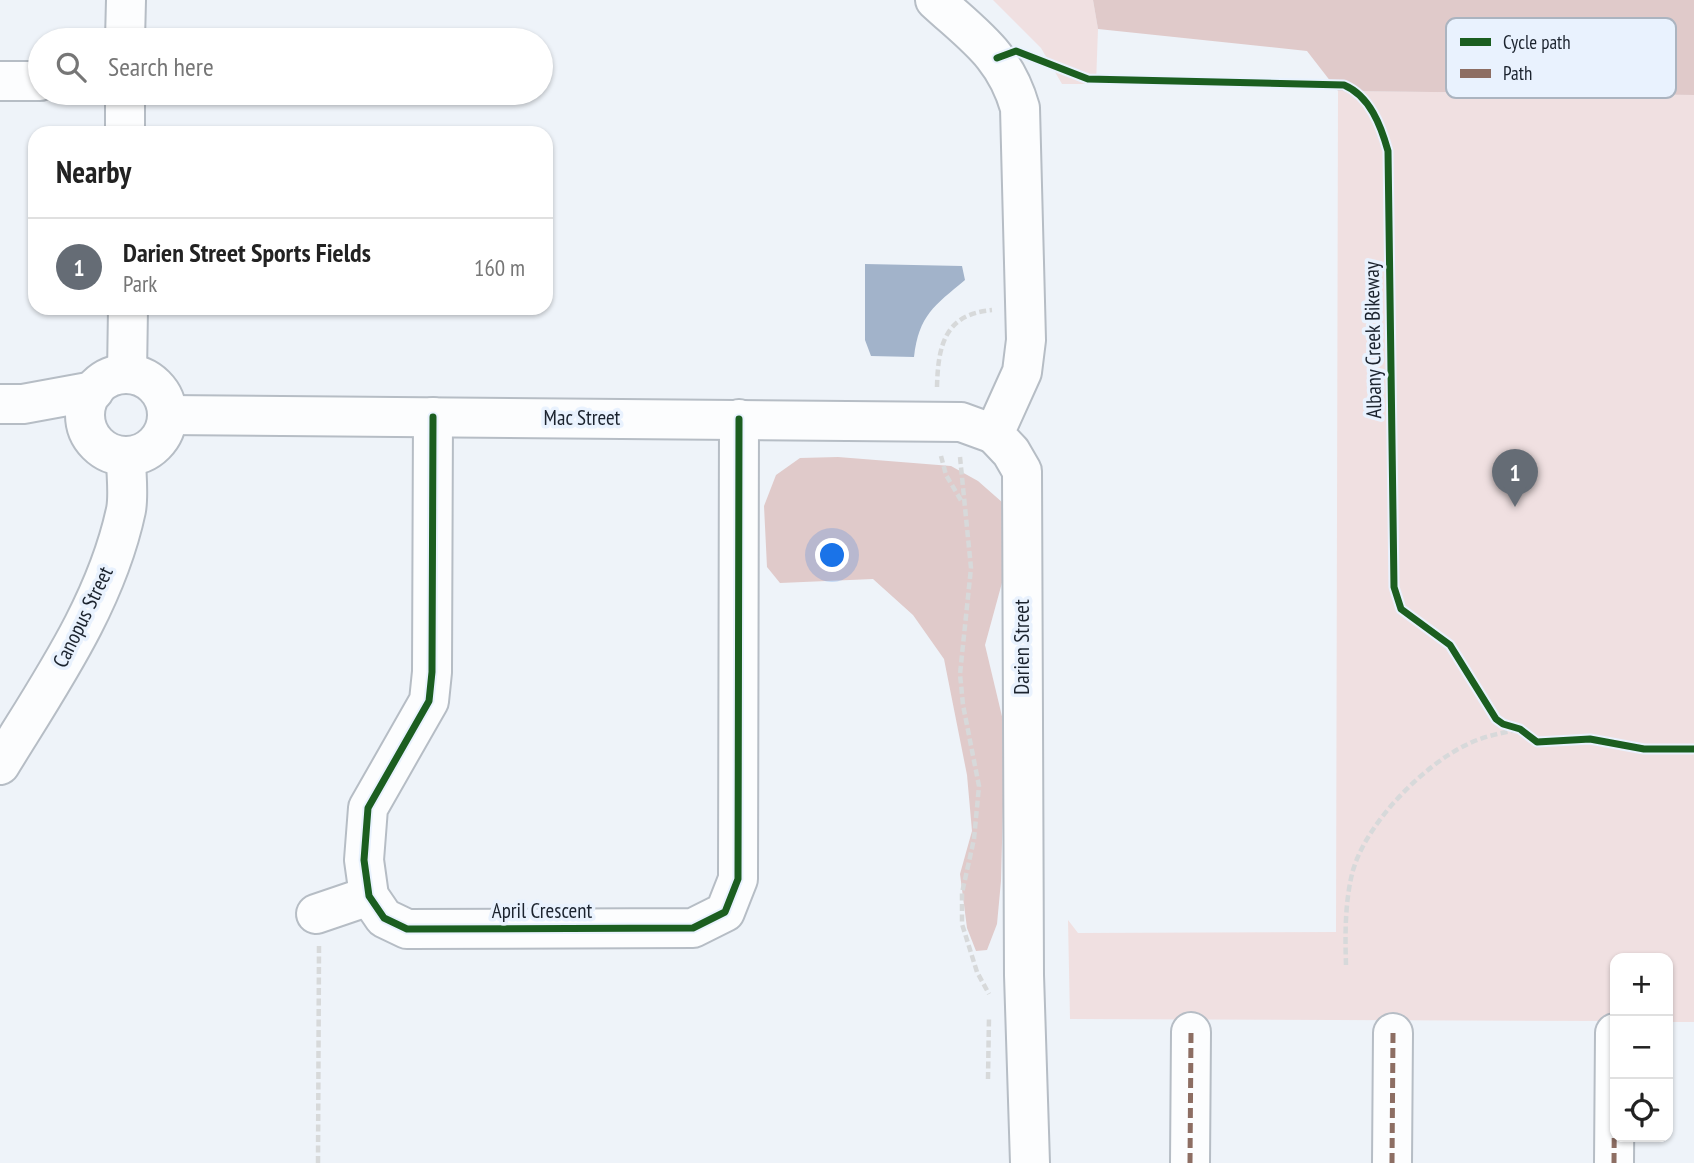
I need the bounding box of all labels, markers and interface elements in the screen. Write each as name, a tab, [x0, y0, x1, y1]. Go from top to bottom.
legend	[1446, 18, 1676, 98]
search box	[28, 28, 553, 105]
text: Cycle path	[1503, 30, 1571, 54]
icon: search	[52, 48, 90, 86]
text: Search here	[108, 50, 214, 83]
text: Path	[1503, 61, 1532, 85]
text: Nearby	[56, 152, 131, 191]
text: Darien Street Sports Fields	[123, 236, 371, 269]
text: 1	[74, 253, 85, 282]
text: 160 m	[474, 253, 525, 282]
street label: Albany Creek Bikeway	[1358, 261, 1387, 419]
text: Park	[123, 269, 157, 298]
street label: Mac Street	[544, 404, 621, 431]
pin: 1	[1492, 449, 1538, 507]
your location	[815, 538, 849, 572]
street label: Canopus Street	[46, 562, 119, 672]
street label: Darien Street	[1008, 599, 1035, 695]
street label: April Crescent	[492, 897, 592, 924]
map controls	[1610, 953, 1673, 1142]
button: +	[1610, 953, 1673, 1016]
button: −	[1610, 1016, 1673, 1079]
button: locate	[1610, 1079, 1673, 1142]

